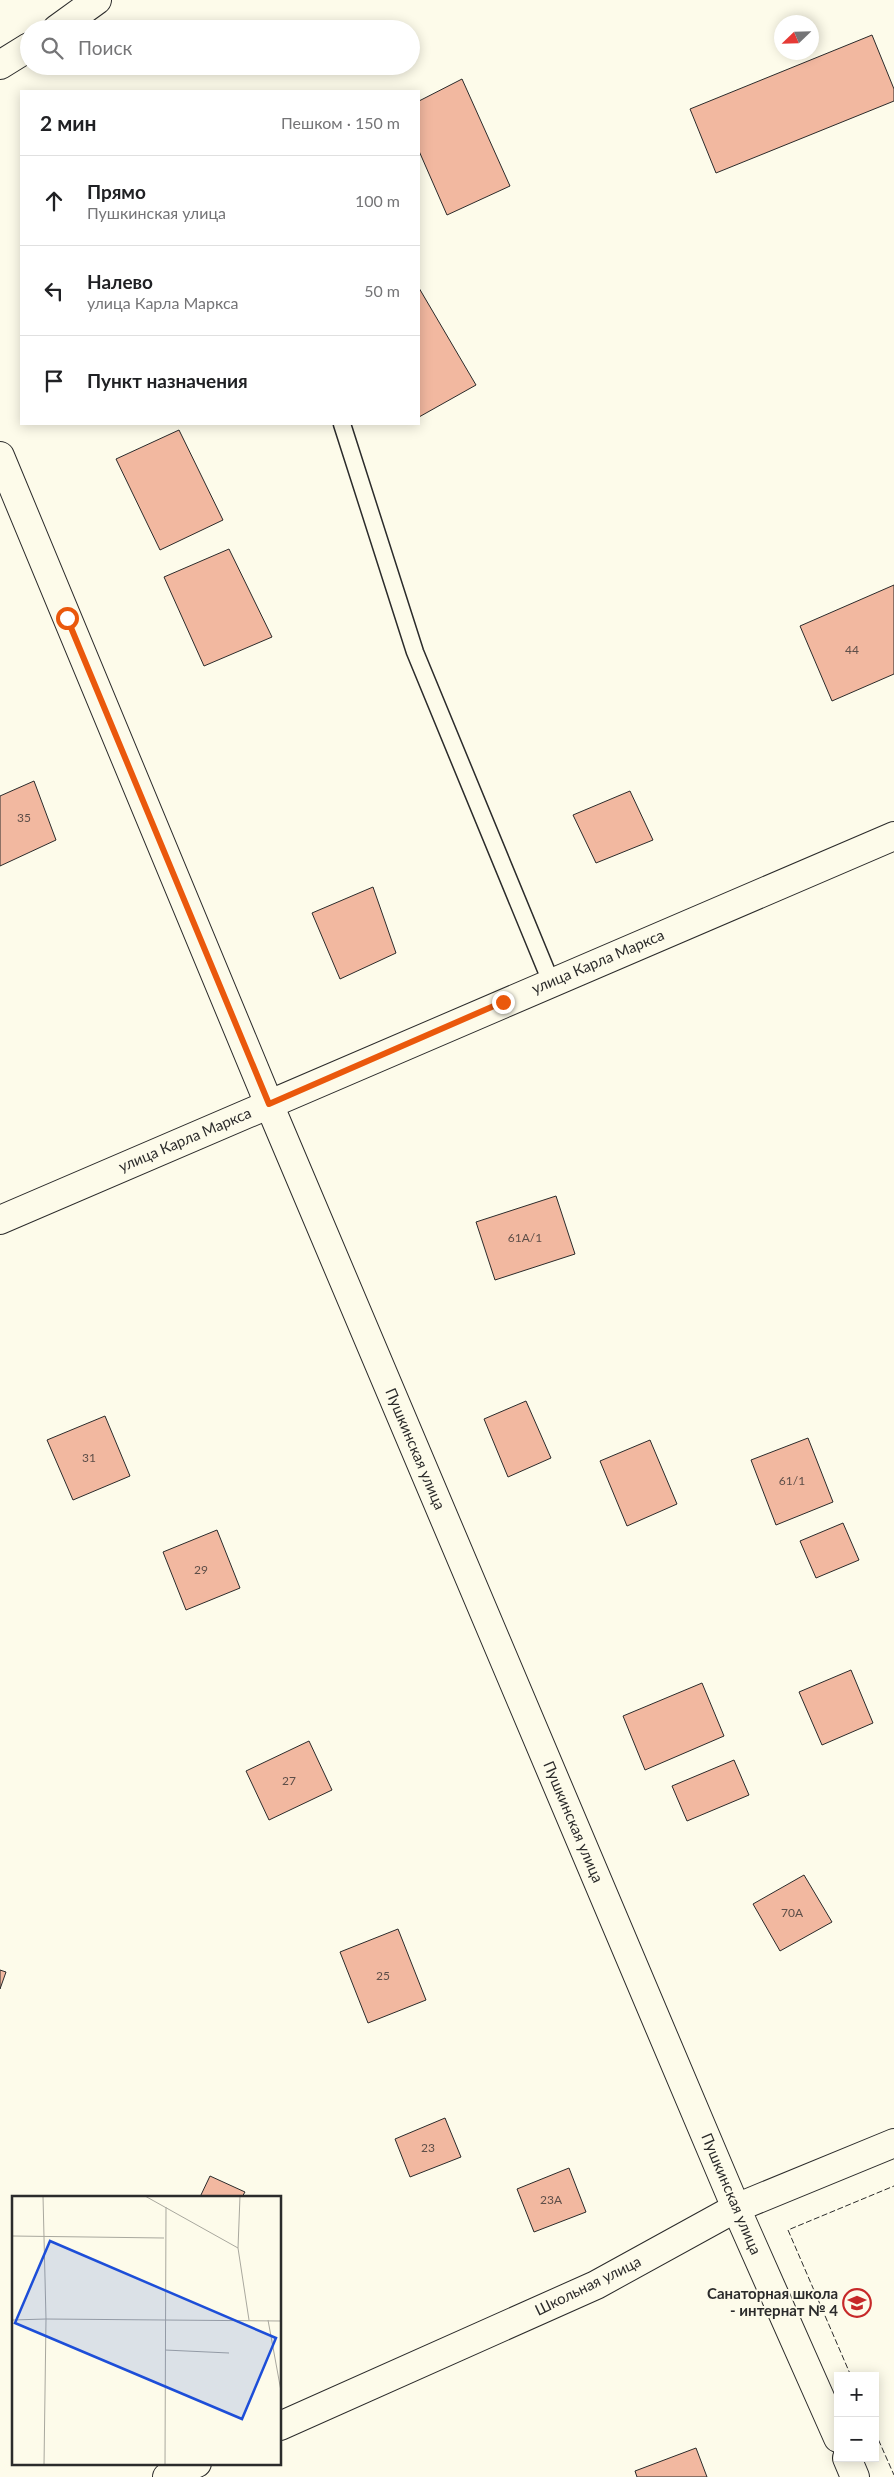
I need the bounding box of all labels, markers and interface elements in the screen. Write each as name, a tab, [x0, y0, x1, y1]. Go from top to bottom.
north arrow	[774, 15, 819, 60]
search box	[20, 20, 420, 75]
icon: search	[38, 34, 66, 62]
text: Поиск	[78, 36, 132, 59]
text: 2 мин	[40, 110, 97, 135]
text: Пешком · 150 m	[281, 113, 400, 132]
text: Прямо	[87, 180, 146, 203]
icon: ahead	[40, 187, 68, 215]
text: 100 m	[355, 191, 400, 210]
text: Пушкинская улица	[87, 203, 226, 222]
text: Налево	[87, 270, 153, 293]
icon: left	[40, 277, 68, 305]
text: 50 m	[364, 281, 400, 300]
text: улица Карла Маркса	[87, 293, 239, 312]
icon: arrive	[40, 367, 68, 395]
text: Пункт назначения	[87, 369, 248, 392]
route start	[56, 607, 79, 630]
house number: 44	[845, 642, 859, 657]
house number: 35	[17, 810, 31, 825]
street label: улица Карла Маркса	[529, 925, 667, 997]
route end	[492, 991, 515, 1014]
street label: улица Карла Маркса	[116, 1103, 254, 1175]
house number: 61А/1	[508, 1230, 542, 1245]
street label: Пушкинская улица	[382, 1385, 450, 1512]
house number: 31	[82, 1450, 96, 1465]
house number: 61/1	[779, 1473, 805, 1488]
house number: 29	[194, 1562, 208, 1577]
street label: Пушкинская улица	[540, 1758, 608, 1885]
house number: 27	[282, 1773, 296, 1788]
house number: 70А	[781, 1905, 804, 1920]
house number: 25	[376, 1968, 390, 1983]
street label: Пушкинская улица	[698, 2130, 766, 2257]
house number: 23	[421, 2140, 435, 2155]
house number: 23А	[540, 2192, 563, 2207]
inset map	[12, 2196, 281, 2464]
street label: Школьная улица	[532, 2252, 644, 2319]
place label: Санаторная школа - интернат № 4	[707, 2284, 838, 2319]
school or university icon: Санаторная школа - интернат № 4	[842, 2288, 872, 2318]
map controls	[834, 2372, 879, 2462]
button: +	[834, 2372, 879, 2417]
button: −	[834, 2417, 879, 2462]

